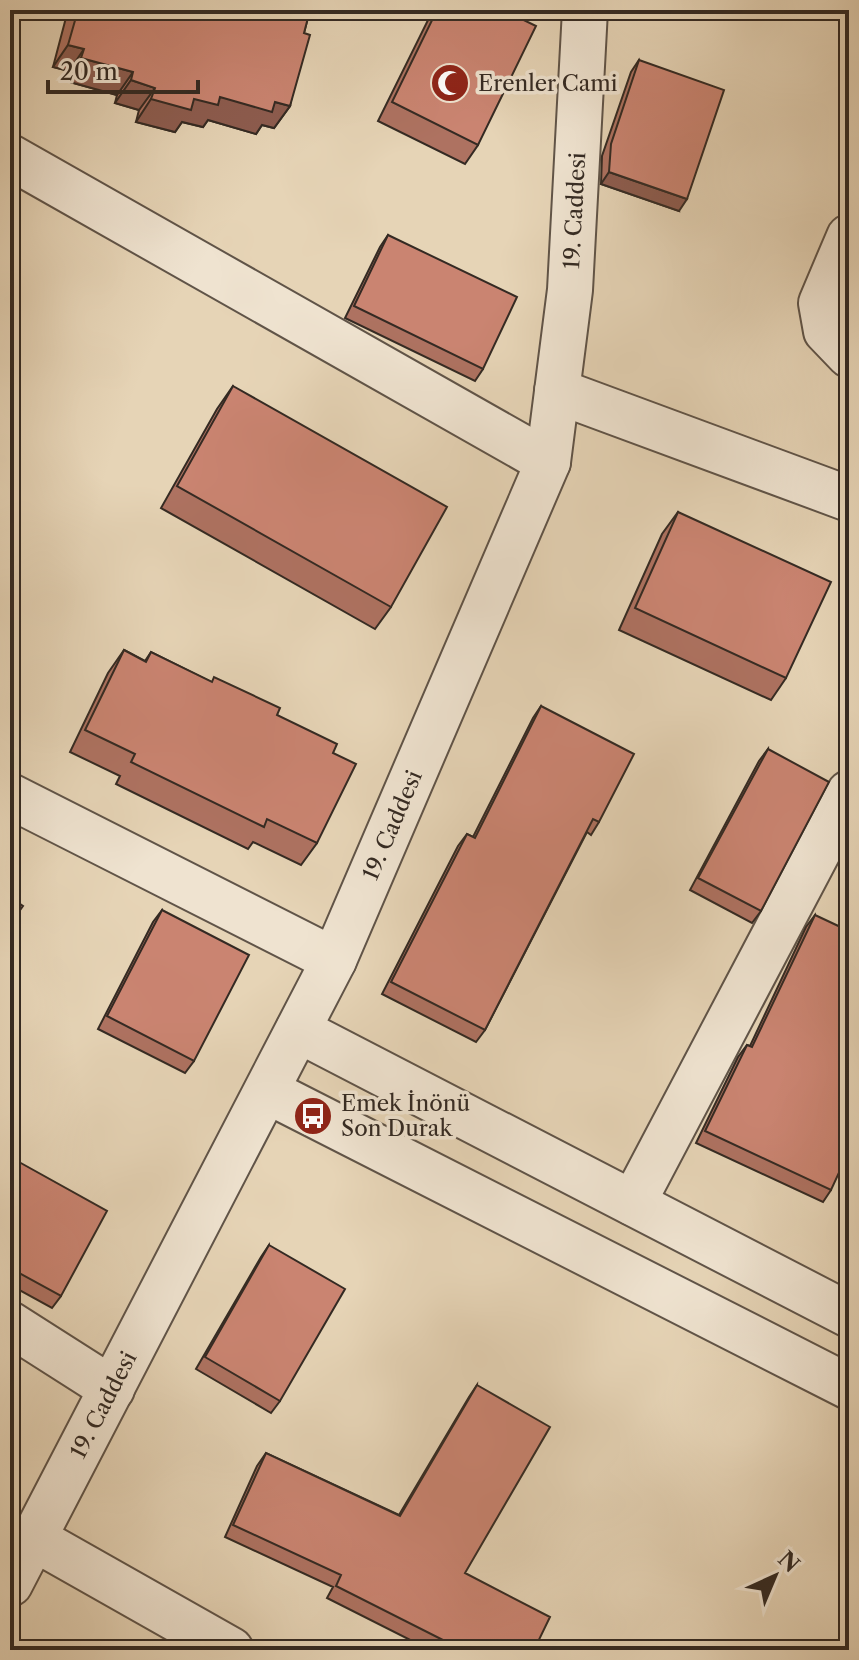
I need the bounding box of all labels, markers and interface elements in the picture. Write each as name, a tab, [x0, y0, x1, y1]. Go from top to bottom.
scale bar	[48, 44, 198, 94]
text: 20 m	[60, 57, 118, 86]
mosque icon: Erenler Cami	[429, 62, 471, 104]
place label: Erenler Cami	[478, 70, 618, 97]
street label: 19. Caddesi	[558, 151, 591, 270]
street label: 19. Caddesi	[357, 766, 428, 884]
place label: Emek İnönü Son Durak	[341, 1090, 470, 1142]
bus stop icon: Emek İnönü Son Durak	[292, 1095, 334, 1137]
street label: 19. Caddesi	[64, 1346, 142, 1463]
north arrow	[735, 1536, 815, 1616]
text: N	[772, 1546, 805, 1578]

